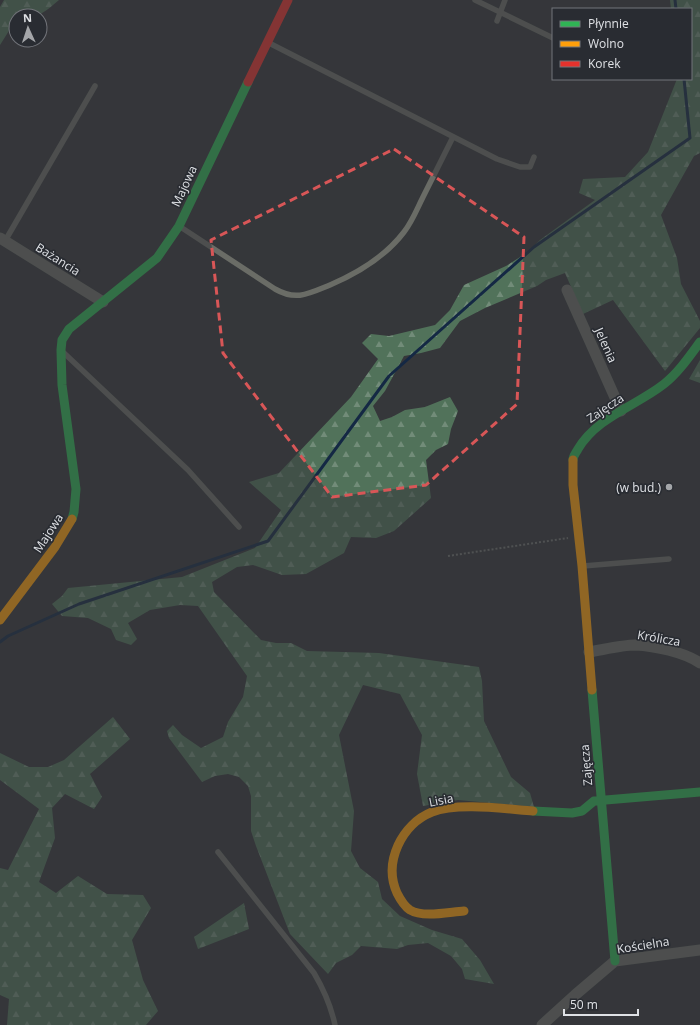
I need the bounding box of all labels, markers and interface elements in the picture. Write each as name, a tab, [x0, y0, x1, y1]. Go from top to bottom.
north arrow	[8, 8, 48, 48]
legend	[552, 8, 692, 80]
text: N	[23, 10, 32, 25]
text: Płynnie	[588, 15, 629, 32]
text: Wolno	[588, 35, 624, 52]
text: Korek	[588, 55, 621, 72]
street label: Majowa	[167, 163, 201, 209]
street label: Bażancia	[32, 239, 84, 279]
street label: Jelenia	[590, 324, 621, 365]
street label: Zajęcza	[583, 389, 627, 427]
place label: (w bud.)	[616, 479, 661, 496]
marker: (w bud.)	[664, 482, 674, 492]
street label: Majowa	[29, 510, 67, 556]
street label: Królicza	[636, 626, 682, 650]
street label: Zajęcza	[576, 744, 596, 786]
street label: Lisia	[427, 789, 455, 811]
street label: Kościelna	[616, 932, 670, 958]
scale bar	[564, 991, 638, 1017]
text: 50 m	[570, 996, 598, 1013]

